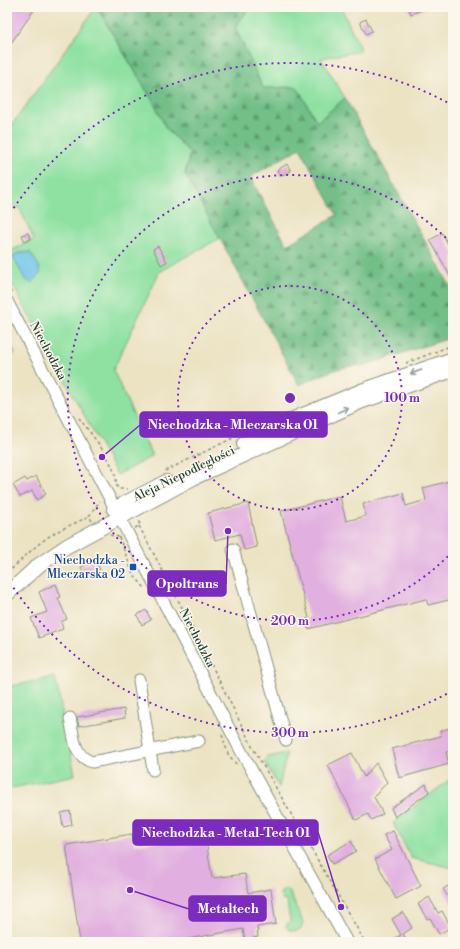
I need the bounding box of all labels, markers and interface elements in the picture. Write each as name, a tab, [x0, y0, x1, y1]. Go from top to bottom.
street label: Niechodzka	[26, 319, 70, 384]
one-way arrow	[411, 368, 423, 376]
centre of rings	[283, 391, 297, 405]
text: 100 m	[384, 391, 420, 406]
one-way arrow	[337, 406, 349, 413]
callout: Niechodzka - Mleczarska 01	[140, 412, 327, 437]
text: Niechodzka - Mleczarska 01	[148, 417, 319, 433]
street label: Aleja Niepodległości	[130, 443, 237, 506]
place label: Niechodzka - Mleczarska 02	[47, 553, 125, 582]
marker: Niechodzka - Mleczarska 02	[128, 562, 138, 572]
callout: Opoltrans	[148, 571, 226, 596]
text: Opoltrans	[156, 576, 219, 592]
street label: Niechodzka	[176, 606, 219, 671]
text: 200 m	[271, 614, 309, 629]
text: 300 m	[271, 726, 309, 741]
callout: Niechodzka - Metal-Tech 01	[133, 820, 318, 845]
text: Niechodzka - Metal-Tech 01	[141, 825, 311, 841]
callout: Metaltech	[189, 896, 266, 921]
text: Metaltech	[197, 901, 259, 917]

